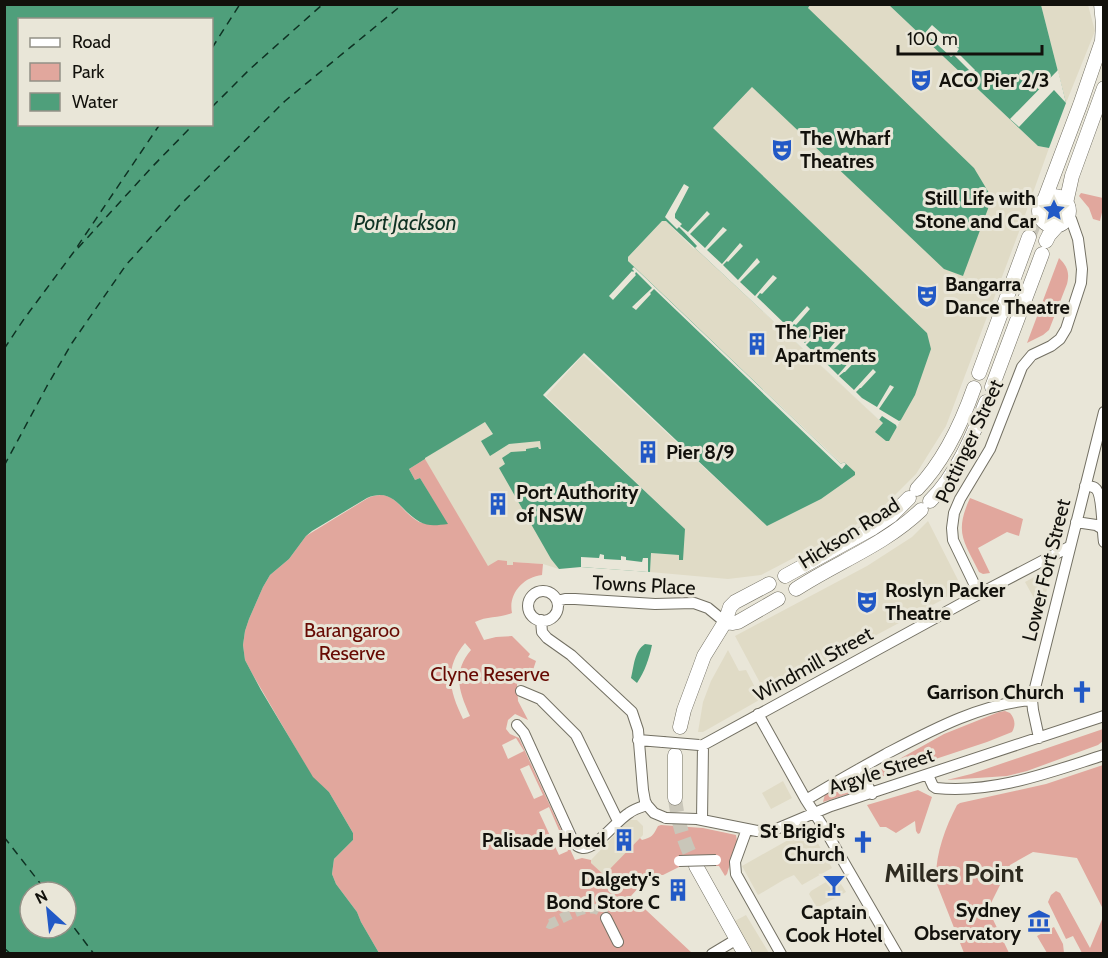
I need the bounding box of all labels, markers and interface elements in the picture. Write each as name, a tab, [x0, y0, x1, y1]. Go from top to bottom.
legend	[18, 18, 213, 126]
scale bar	[898, 18, 1042, 56]
text: 100 m	[907, 28, 958, 50]
text: Road	[72, 31, 111, 53]
text: Park	[72, 61, 105, 83]
theatre icon: ACO Pier 2/3	[908, 67, 934, 93]
place label: ACO Pier 2/3	[939, 68, 1050, 92]
text: Water	[72, 91, 118, 113]
place label: The Wharf Theatres	[800, 126, 891, 173]
theatre icon: The Wharf Theatres	[769, 137, 795, 163]
place label: Still Life with Stone and Car	[915, 186, 1036, 233]
place icon: Still Life with Stone and Car	[1041, 197, 1067, 223]
water label: Port Jackson	[353, 210, 457, 235]
place label: Bangarra Dance Theatre	[945, 272, 1070, 319]
theatre icon: Bangarra Dance Theatre	[914, 283, 940, 309]
place label: The Pier Apartments	[775, 320, 876, 367]
building icon: The Pier Apartments	[744, 331, 770, 357]
street label: Pottinger Street	[930, 375, 1008, 507]
building icon: Pier 8/9	[635, 439, 661, 465]
place label: Pier 8/9	[666, 440, 735, 464]
place label: Port Authority of NSW	[516, 480, 639, 527]
building icon: Port Authority of NSW	[485, 491, 511, 517]
street label: Hickson Road	[794, 492, 904, 574]
street label: Lower Fort Street	[1017, 496, 1075, 644]
street label: Towns Place	[592, 570, 696, 600]
place label: Roslyn Packer Theatre	[885, 578, 1006, 625]
theatre icon: Roslyn Packer Theatre	[854, 589, 880, 615]
park label: Barangaroo Reserve	[304, 618, 400, 665]
street label: Windmill Street	[749, 621, 877, 707]
park label: Clyne Reserve	[430, 662, 550, 686]
church icon: Garrison Church	[1069, 679, 1095, 705]
place label: Garrison Church	[927, 680, 1064, 704]
street label: Argyle Street	[825, 743, 937, 799]
place label: St Brigid's Church	[760, 819, 845, 866]
building icon: Palisade Hotel	[611, 827, 637, 853]
place label: Palisade Hotel	[482, 828, 606, 852]
church icon: St Brigid's Church	[850, 829, 876, 855]
district label: Millers Point	[884, 857, 1024, 889]
place label: Dalgety's Bond Store C	[546, 867, 660, 914]
bar icon: Captain Cook Hotel	[821, 872, 847, 898]
building icon: Dalgety's Bond Store C	[665, 877, 691, 903]
north arrow	[18, 880, 78, 940]
text: N	[32, 886, 51, 908]
place label: Sydney Observatory	[914, 898, 1021, 945]
place label: Captain Cook Hotel	[785, 900, 883, 947]
museum icon: Sydney Observatory	[1026, 908, 1052, 934]

